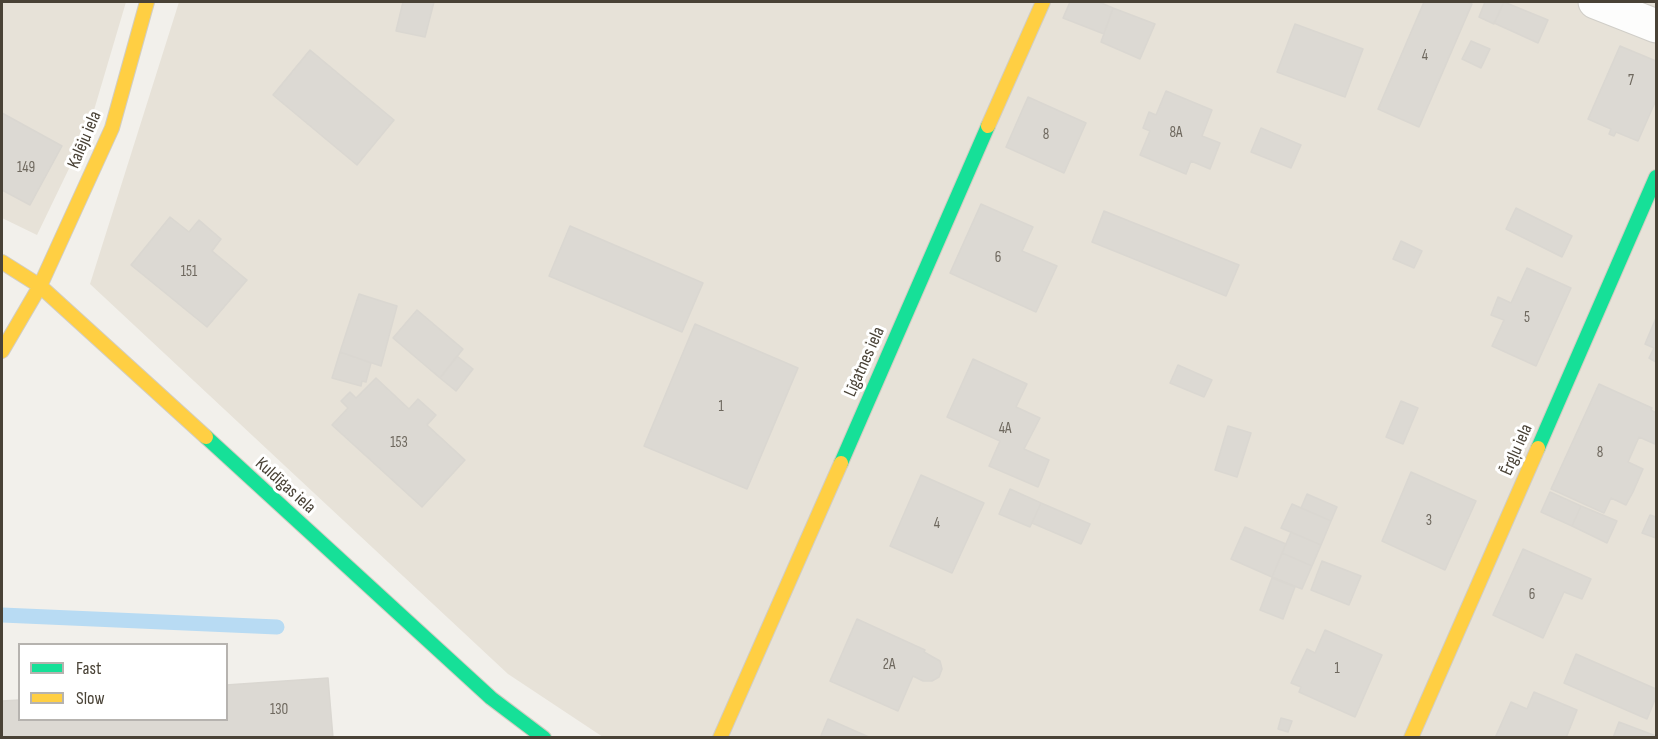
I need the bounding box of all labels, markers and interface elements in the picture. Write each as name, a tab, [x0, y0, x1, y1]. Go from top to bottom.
house number: 4	[1422, 47, 1428, 65]
house number: 7	[1628, 72, 1634, 90]
street label: Kalēju iela	[63, 108, 107, 172]
house number: 8A	[1170, 124, 1182, 142]
house number: 8	[1043, 126, 1049, 144]
house number: 149	[17, 159, 35, 177]
house number: 6	[995, 249, 1001, 267]
house number: 151	[181, 263, 197, 281]
house number: 5	[1524, 309, 1530, 327]
street label: Līgatnes iela	[840, 324, 890, 400]
house number: 1	[718, 398, 724, 416]
house number: 4A	[999, 420, 1011, 438]
street label: Ērgļu iela	[1496, 421, 1538, 479]
house number: 153	[390, 434, 408, 452]
house number: 8	[1597, 444, 1603, 462]
street label: Kuldīgas iela	[250, 453, 320, 519]
house number: 3	[1426, 512, 1432, 530]
house number: 4	[934, 515, 940, 533]
house number: 6	[1529, 586, 1535, 604]
legend	[18, 643, 228, 721]
house number: 2A	[883, 656, 895, 674]
text: Fast	[76, 658, 101, 679]
house number: 1	[1334, 660, 1340, 678]
text: Slow	[76, 688, 105, 709]
house number: 130	[270, 701, 288, 719]

